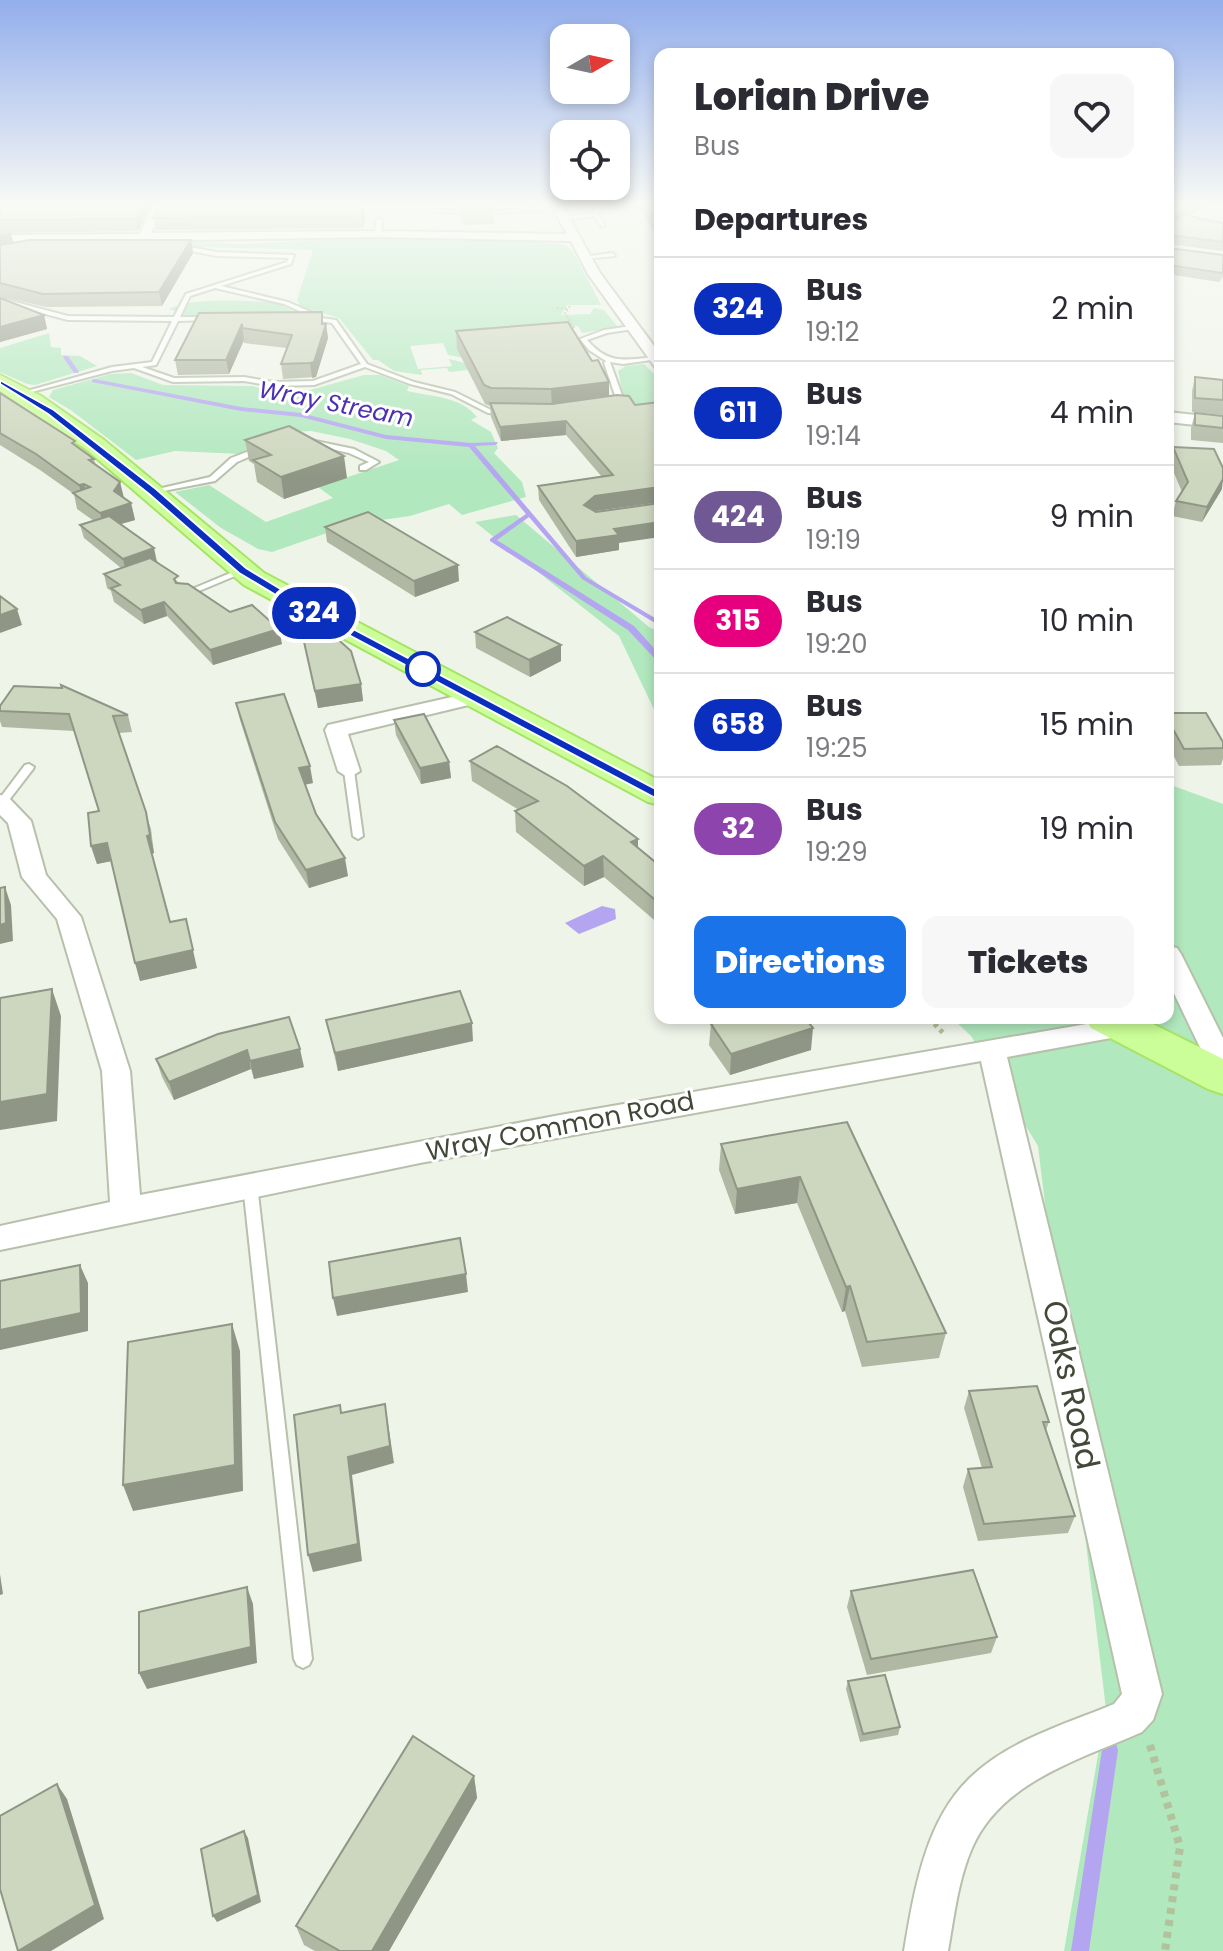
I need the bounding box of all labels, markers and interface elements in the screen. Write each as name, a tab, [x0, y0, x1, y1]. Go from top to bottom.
north arrow	[550, 24, 630, 104]
map controls	[550, 24, 630, 200]
text: Lorian Drive	[694, 70, 929, 123]
button: heart	[1050, 74, 1134, 158]
button: locate	[550, 120, 630, 200]
text: Bus	[694, 128, 740, 164]
text: Departures	[694, 198, 868, 241]
text: Bus	[806, 268, 863, 311]
text: 2 min	[1051, 287, 1134, 330]
text: 324	[712, 289, 764, 328]
text: 19:12	[806, 314, 860, 350]
water label: Wray Stream	[256, 372, 416, 435]
text: Bus	[806, 372, 863, 415]
text: 4 min	[1050, 391, 1134, 434]
text: 611	[719, 393, 757, 432]
text: 19:14	[806, 418, 861, 454]
text: Bus	[806, 476, 863, 519]
text: 9 min	[1050, 495, 1134, 538]
text: 424	[711, 497, 765, 536]
text: 19:19	[806, 522, 861, 558]
text: Bus	[806, 580, 863, 623]
line badge: 324	[268, 587, 360, 639]
text: 324	[288, 593, 340, 632]
text: 10 min	[1040, 599, 1134, 642]
text: 315	[715, 601, 761, 640]
text: 19:20	[806, 626, 868, 662]
unlabelled marker	[406, 652, 440, 686]
text: Bus	[806, 684, 863, 727]
text: 15 min	[1040, 703, 1134, 746]
text: 658	[711, 705, 765, 744]
text: 19:25	[806, 730, 868, 766]
text: Bus	[806, 788, 863, 831]
text: 19 min	[1040, 807, 1134, 850]
text: 32	[722, 809, 754, 848]
text: 19:29	[806, 834, 868, 870]
button: Directions	[694, 916, 906, 1008]
button: Tickets	[922, 916, 1134, 1008]
street label: Wray Common Road	[423, 1082, 697, 1170]
street label: Oaks Road	[1032, 1296, 1111, 1474]

